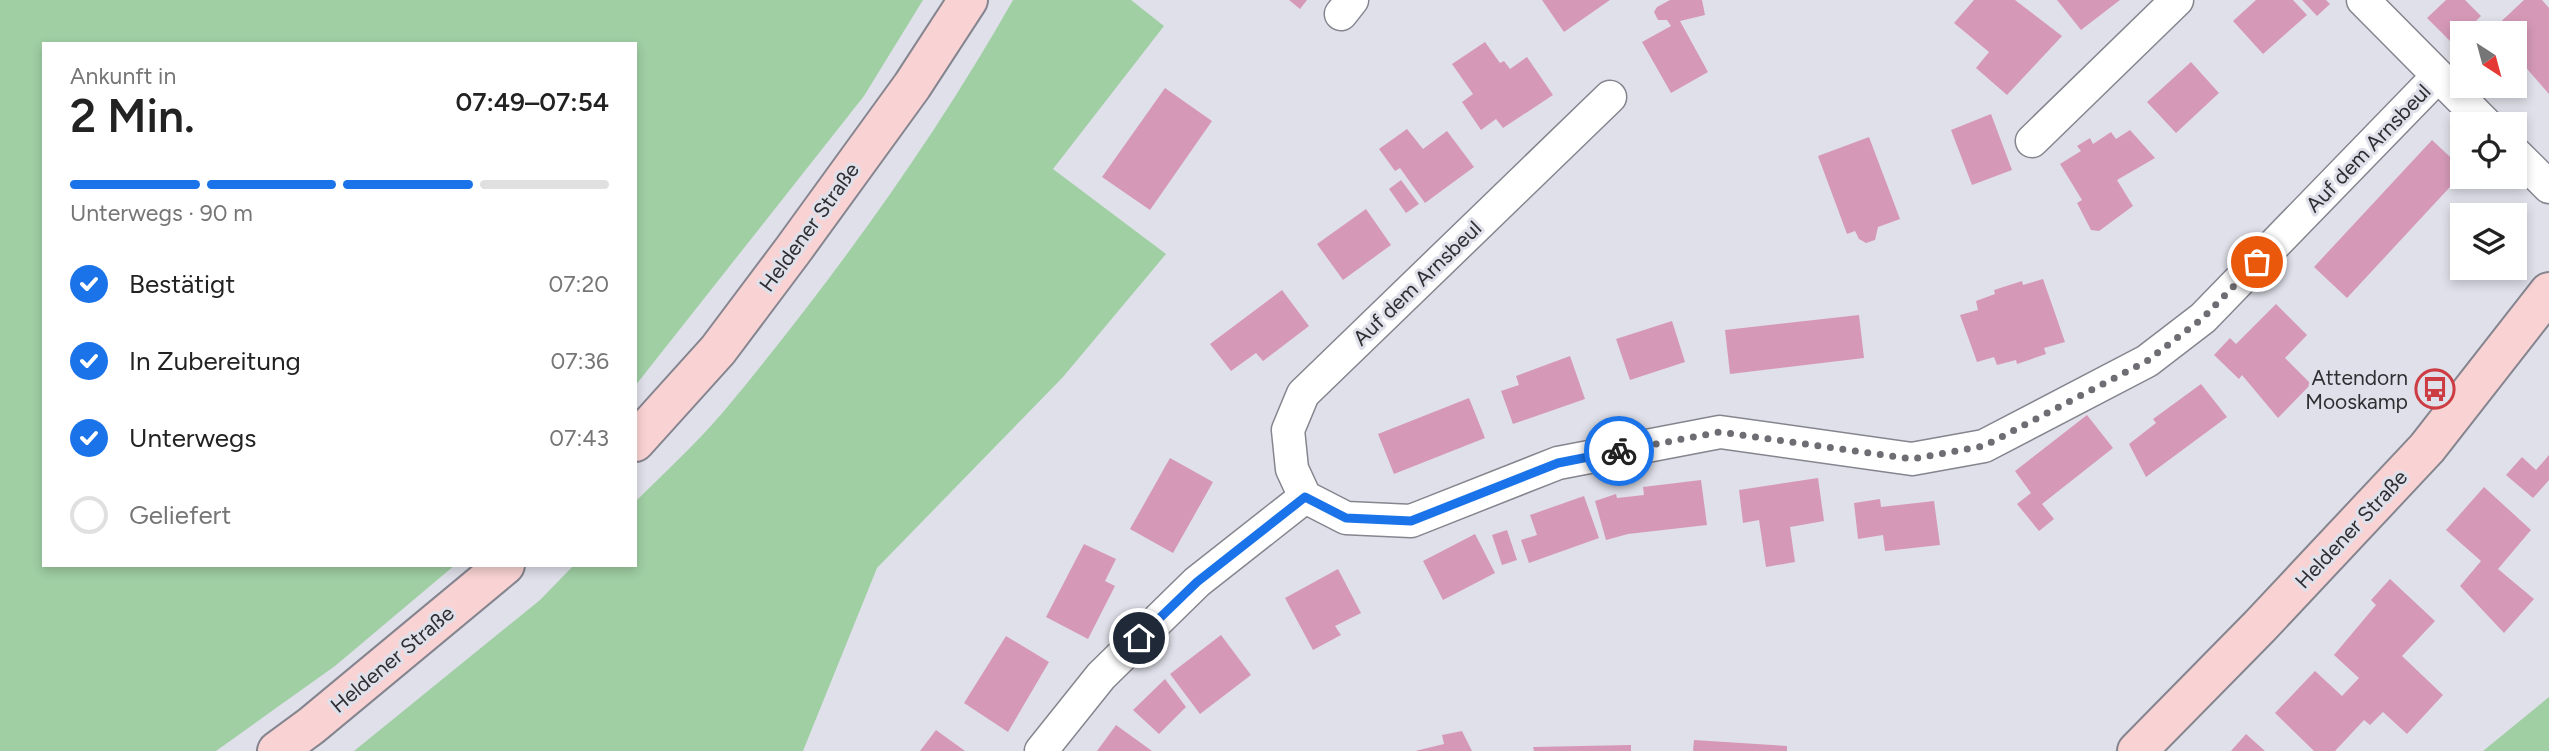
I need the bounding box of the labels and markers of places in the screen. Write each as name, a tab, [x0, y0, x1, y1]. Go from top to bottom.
pin	[2227, 232, 2287, 292]
place label: Attendorn Mooskamp	[2305, 365, 2408, 414]
bus stop icon: Attendorn Mooskamp	[2414, 368, 2456, 410]
pin	[1109, 608, 1169, 668]

